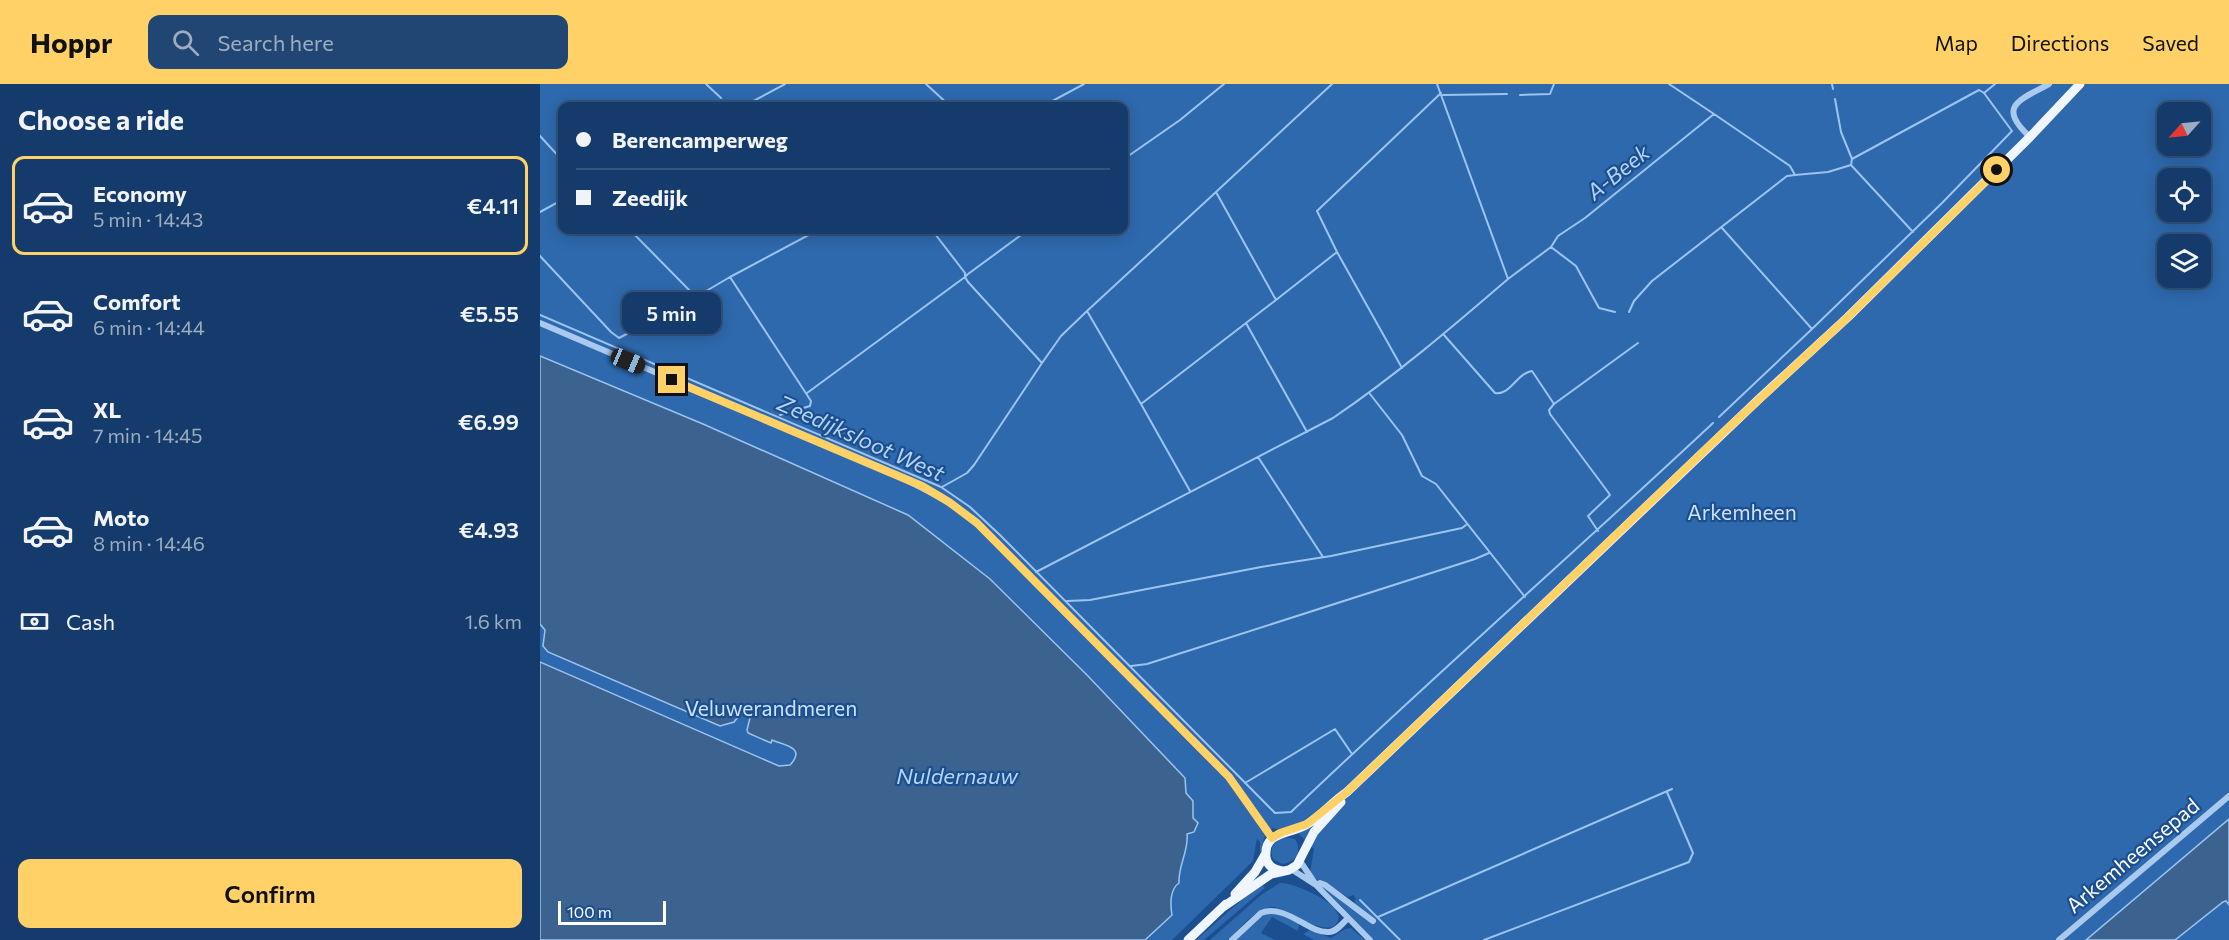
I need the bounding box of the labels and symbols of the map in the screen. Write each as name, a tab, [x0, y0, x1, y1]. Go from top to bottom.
north arrow	[2157, 102, 2211, 156]
water label: A-Beek	[1580, 137, 1656, 206]
route start	[1983, 156, 2010, 183]
callout: 5 min	[622, 293, 722, 335]
car	[608, 346, 648, 376]
route end	[658, 366, 685, 393]
water label: Zeedijksloot West	[772, 388, 950, 487]
park label: Arkemheen	[1687, 499, 1797, 524]
park label: Veluwerandmeren	[685, 695, 857, 720]
water label: Nuldernauw	[896, 762, 1019, 789]
street label: Arkemheensepad	[2061, 792, 2203, 918]
scale bar	[558, 898, 666, 926]

